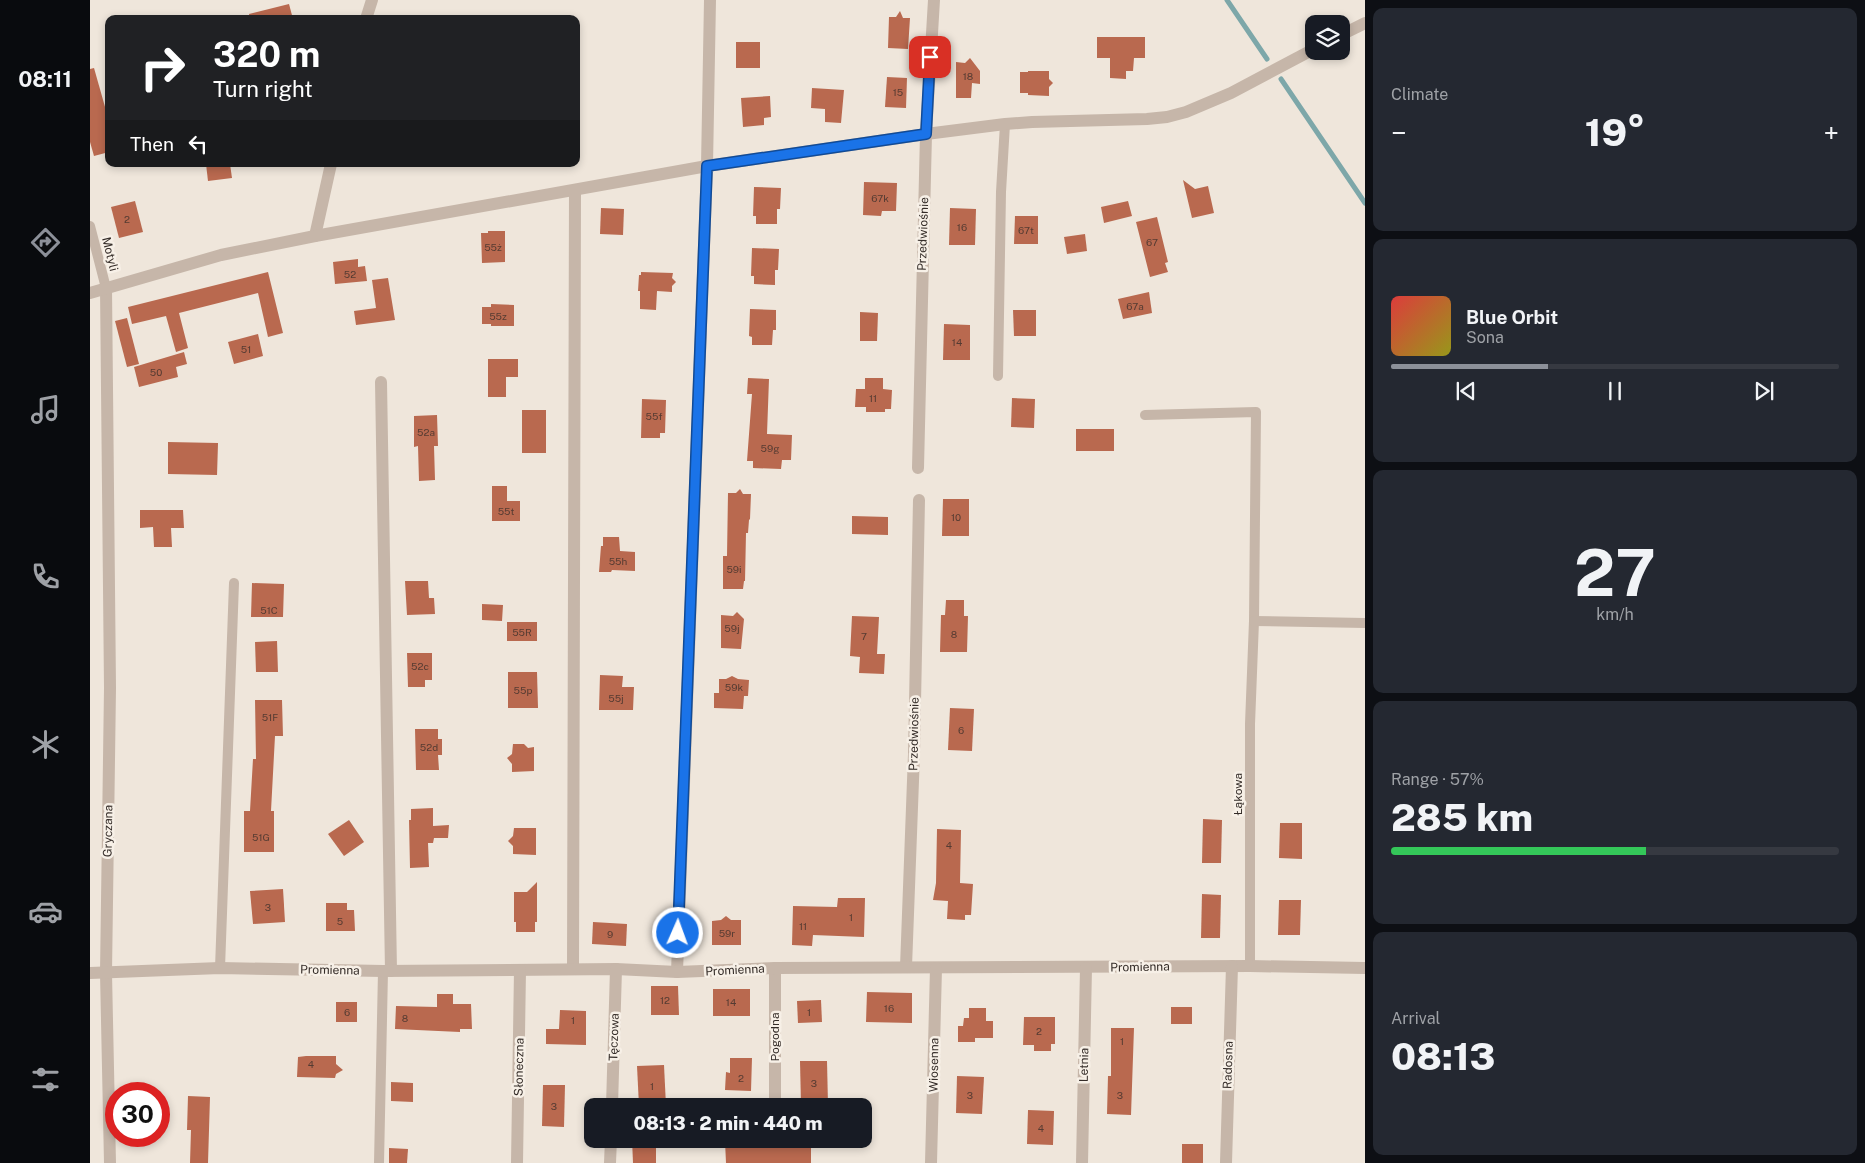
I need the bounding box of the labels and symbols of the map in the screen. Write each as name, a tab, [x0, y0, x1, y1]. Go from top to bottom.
pin	[909, 36, 951, 78]
house number: 18	[963, 70, 973, 82]
house number: 15	[893, 86, 903, 98]
house number: 67k	[871, 192, 889, 204]
street label: Przedwiośnie	[915, 197, 931, 271]
house number: 2	[124, 213, 130, 225]
house number: 16	[957, 221, 967, 233]
house number: 67t	[1018, 224, 1034, 236]
street label: Motyli	[99, 235, 121, 273]
house number: 67	[1146, 236, 1158, 248]
house number: 55ż	[484, 241, 502, 253]
house number: 52	[344, 268, 356, 280]
house number: 67a	[1126, 300, 1144, 312]
house number: 55z	[489, 310, 507, 322]
house number: 14	[952, 336, 962, 348]
house number: 51	[241, 343, 251, 355]
house number: 50	[150, 366, 162, 378]
house number: 11	[869, 392, 877, 404]
house number: 55f	[646, 410, 662, 422]
house number: 52a	[417, 426, 435, 438]
house number: 59g	[761, 442, 779, 454]
house number: 55t	[498, 505, 514, 517]
house number: 10	[951, 511, 961, 523]
house number: 55h	[609, 555, 628, 567]
house number: 59i	[726, 563, 742, 575]
house number: 51C	[260, 604, 278, 616]
house number: 59j	[724, 622, 740, 634]
house number: 55R	[512, 626, 532, 638]
house number: 8	[951, 628, 957, 640]
house number: 7	[861, 630, 867, 642]
house number: 52c	[411, 660, 429, 672]
house number: 59k	[725, 681, 744, 693]
house number: 55p	[514, 684, 532, 696]
house number: 55j	[608, 692, 624, 704]
street label: Przedwiośnie	[906, 697, 922, 771]
house number: 51F	[262, 711, 278, 723]
house number: 6	[958, 724, 964, 736]
house number: 52d	[420, 741, 438, 753]
street label: Łąkowa	[1231, 773, 1245, 815]
street label: Gryczana	[101, 805, 115, 857]
house number: 51G	[252, 831, 270, 843]
house number: 4	[946, 839, 952, 851]
house number: 3	[265, 901, 271, 913]
position arrow	[651, 906, 703, 958]
house number: 1	[849, 911, 853, 923]
house number: 5	[337, 915, 343, 927]
house number: 11	[799, 920, 807, 932]
house number: 59r	[719, 927, 735, 939]
house number: 9	[607, 928, 613, 940]
street label: Promienna	[1110, 959, 1170, 975]
street label: Promienna	[705, 961, 765, 979]
street label: Promienna	[300, 962, 360, 978]
house number: 12	[660, 994, 670, 1006]
house number: 14	[726, 996, 736, 1008]
house number: 16	[884, 1002, 894, 1014]
house number: 6	[344, 1006, 350, 1018]
house number: 1	[807, 1006, 811, 1018]
house number: 8	[402, 1012, 408, 1024]
street label: Pogodna	[768, 1012, 782, 1062]
street label: Tęczowa	[606, 1013, 622, 1061]
house number: 1	[571, 1014, 575, 1026]
house number: 2	[1036, 1025, 1042, 1037]
house number: 1	[1120, 1035, 1124, 1047]
street label: Słoneczna	[511, 1038, 527, 1096]
street label: Wiosenna	[927, 1038, 941, 1092]
street label: Radosna	[1220, 1041, 1236, 1089]
street label: Letnia	[1077, 1048, 1091, 1082]
house number: 4	[308, 1058, 314, 1070]
house number: 2	[738, 1072, 744, 1084]
house number: 3	[811, 1077, 817, 1089]
house number: 1	[650, 1080, 654, 1092]
speed limit sign: 30	[105, 1082, 170, 1147]
house number: 3	[967, 1089, 973, 1101]
house number: 3	[1117, 1089, 1123, 1101]
house number: 3	[551, 1100, 557, 1112]
house number: 4	[1038, 1122, 1044, 1134]

